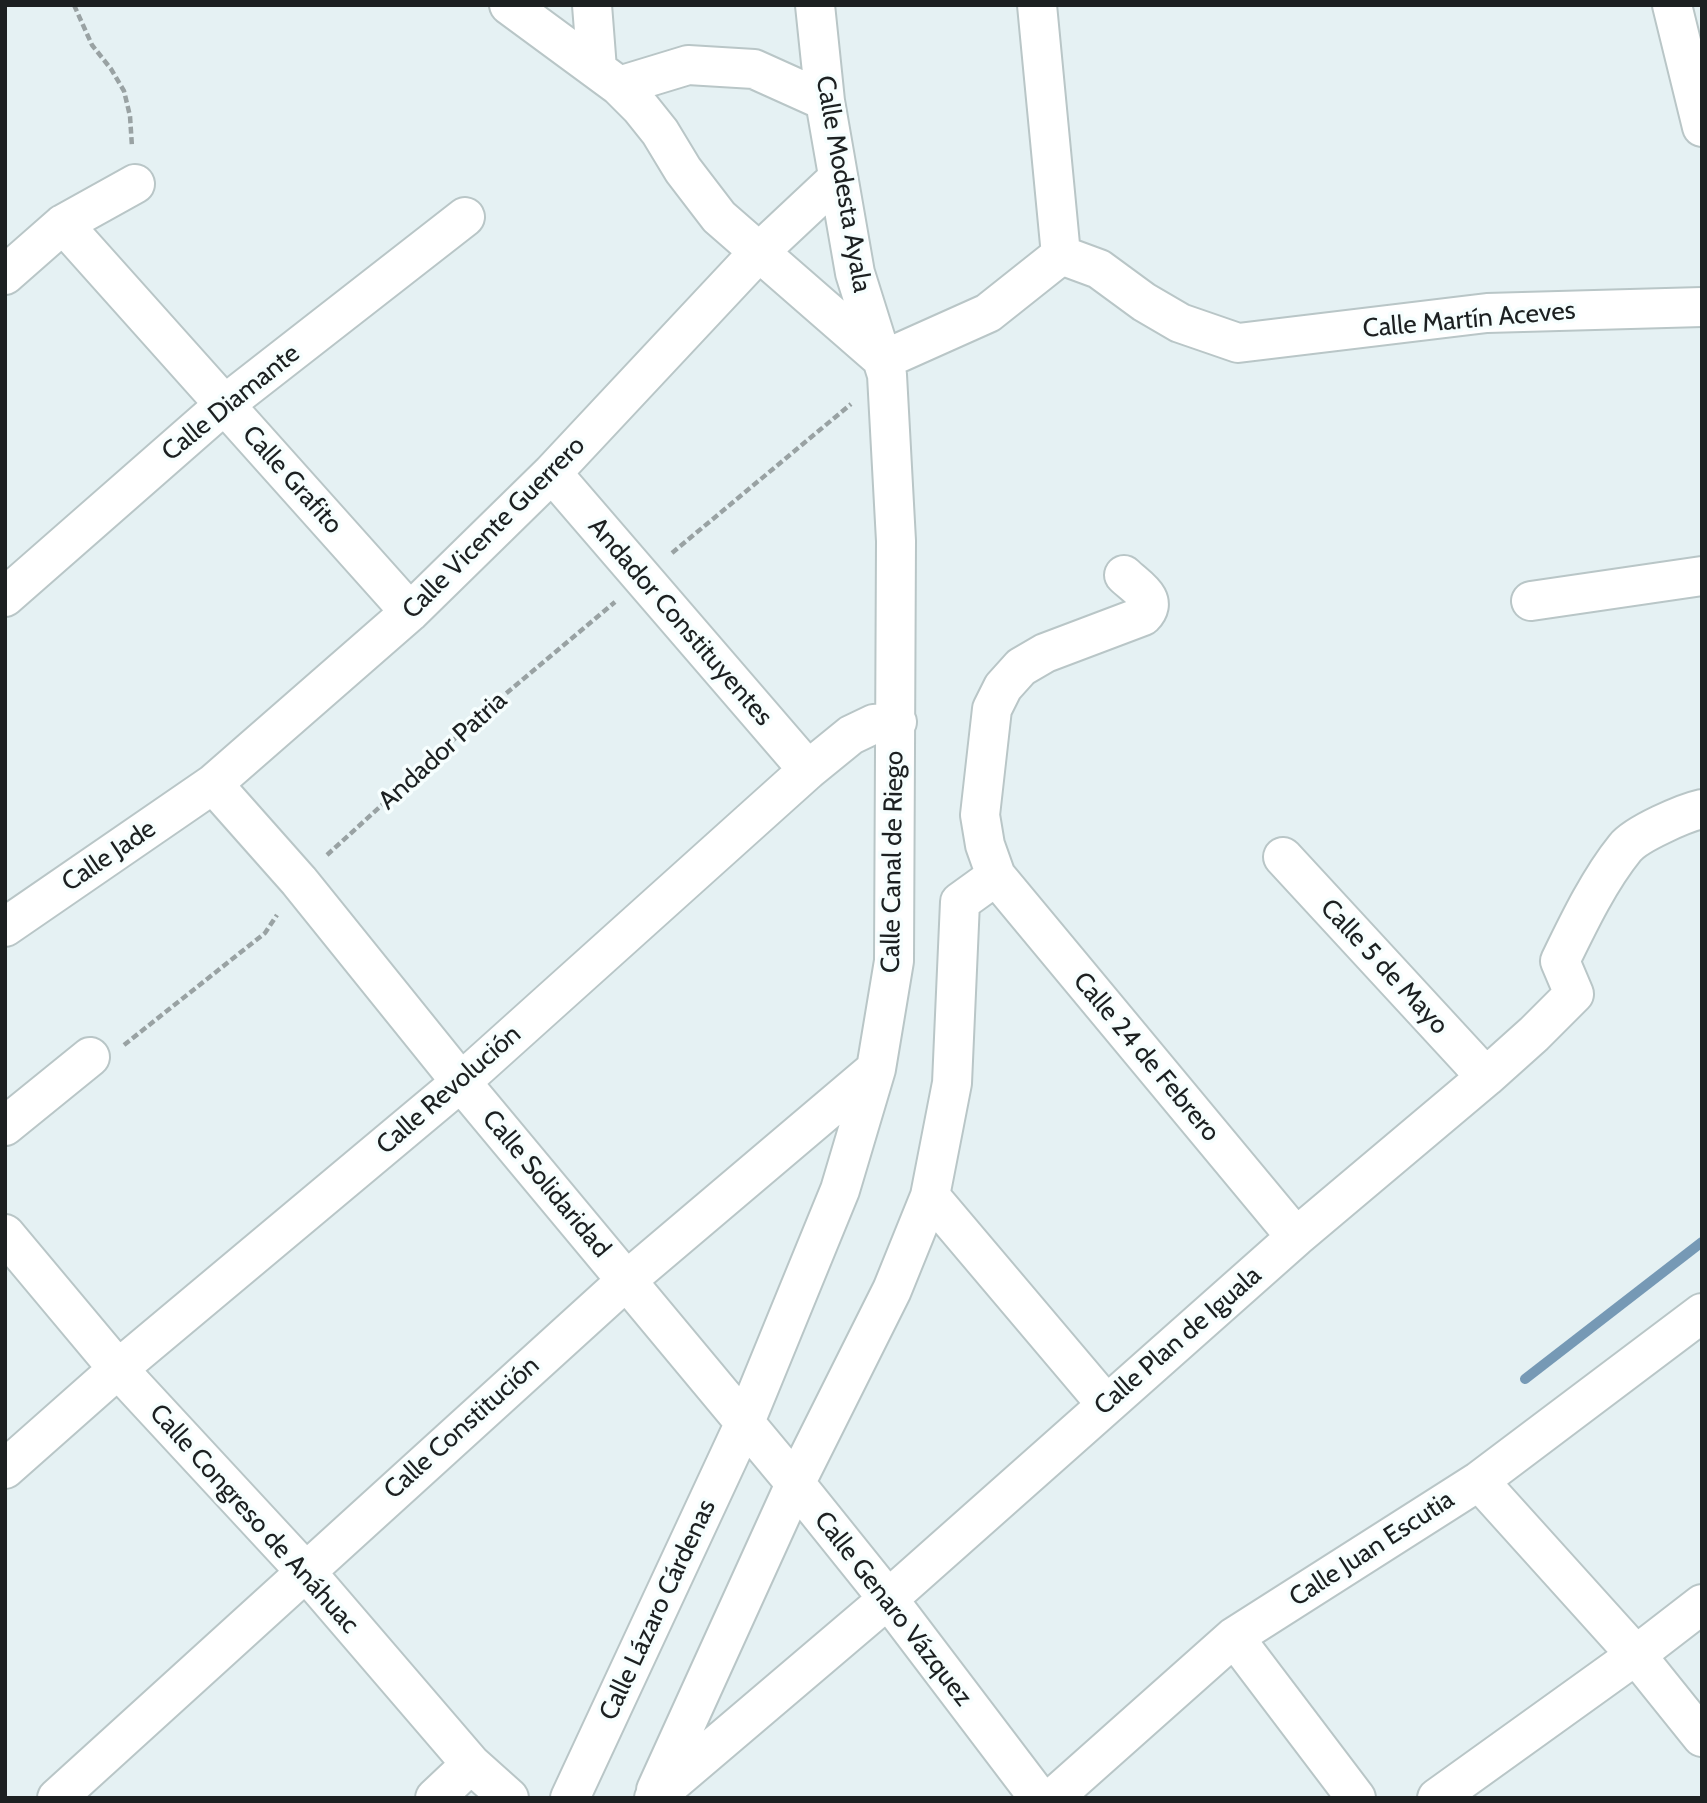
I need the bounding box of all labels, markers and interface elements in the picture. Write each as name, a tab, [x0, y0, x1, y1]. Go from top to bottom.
street label: Calle Modesta Ayala	[809, 73, 877, 295]
street label: Calle Martín Aceves	[1361, 295, 1577, 345]
street label: Calle Diamante	[156, 338, 306, 468]
street label: Calle Grafito	[235, 420, 349, 540]
street label: Calle Vicente Guerrero	[396, 430, 592, 626]
street label: Andador Constituyentes	[581, 512, 779, 732]
street label: Andador Patria	[372, 685, 514, 817]
street label: Calle Canal de Riego	[875, 751, 911, 973]
street label: Calle Jade	[56, 813, 162, 899]
street label: Calle 5 de Mayo	[1313, 893, 1455, 1041]
street label: Calle 24 de Febrero	[1066, 966, 1226, 1148]
street label: Calle Revolución	[370, 1019, 528, 1161]
street label: Calle Solidaridad	[475, 1104, 617, 1264]
street label: Calle Plan de Iguala	[1088, 1260, 1268, 1422]
street label: Calle Constitución	[378, 1350, 546, 1506]
street label: Calle Congreso de Anáhuac	[143, 1398, 365, 1640]
street label: Calle Juan Escutia	[1284, 1484, 1460, 1614]
street label: Calle Lázaro Cárdenas	[593, 1495, 723, 1725]
street label: Calle Genaro Vázquez	[807, 1505, 979, 1713]

